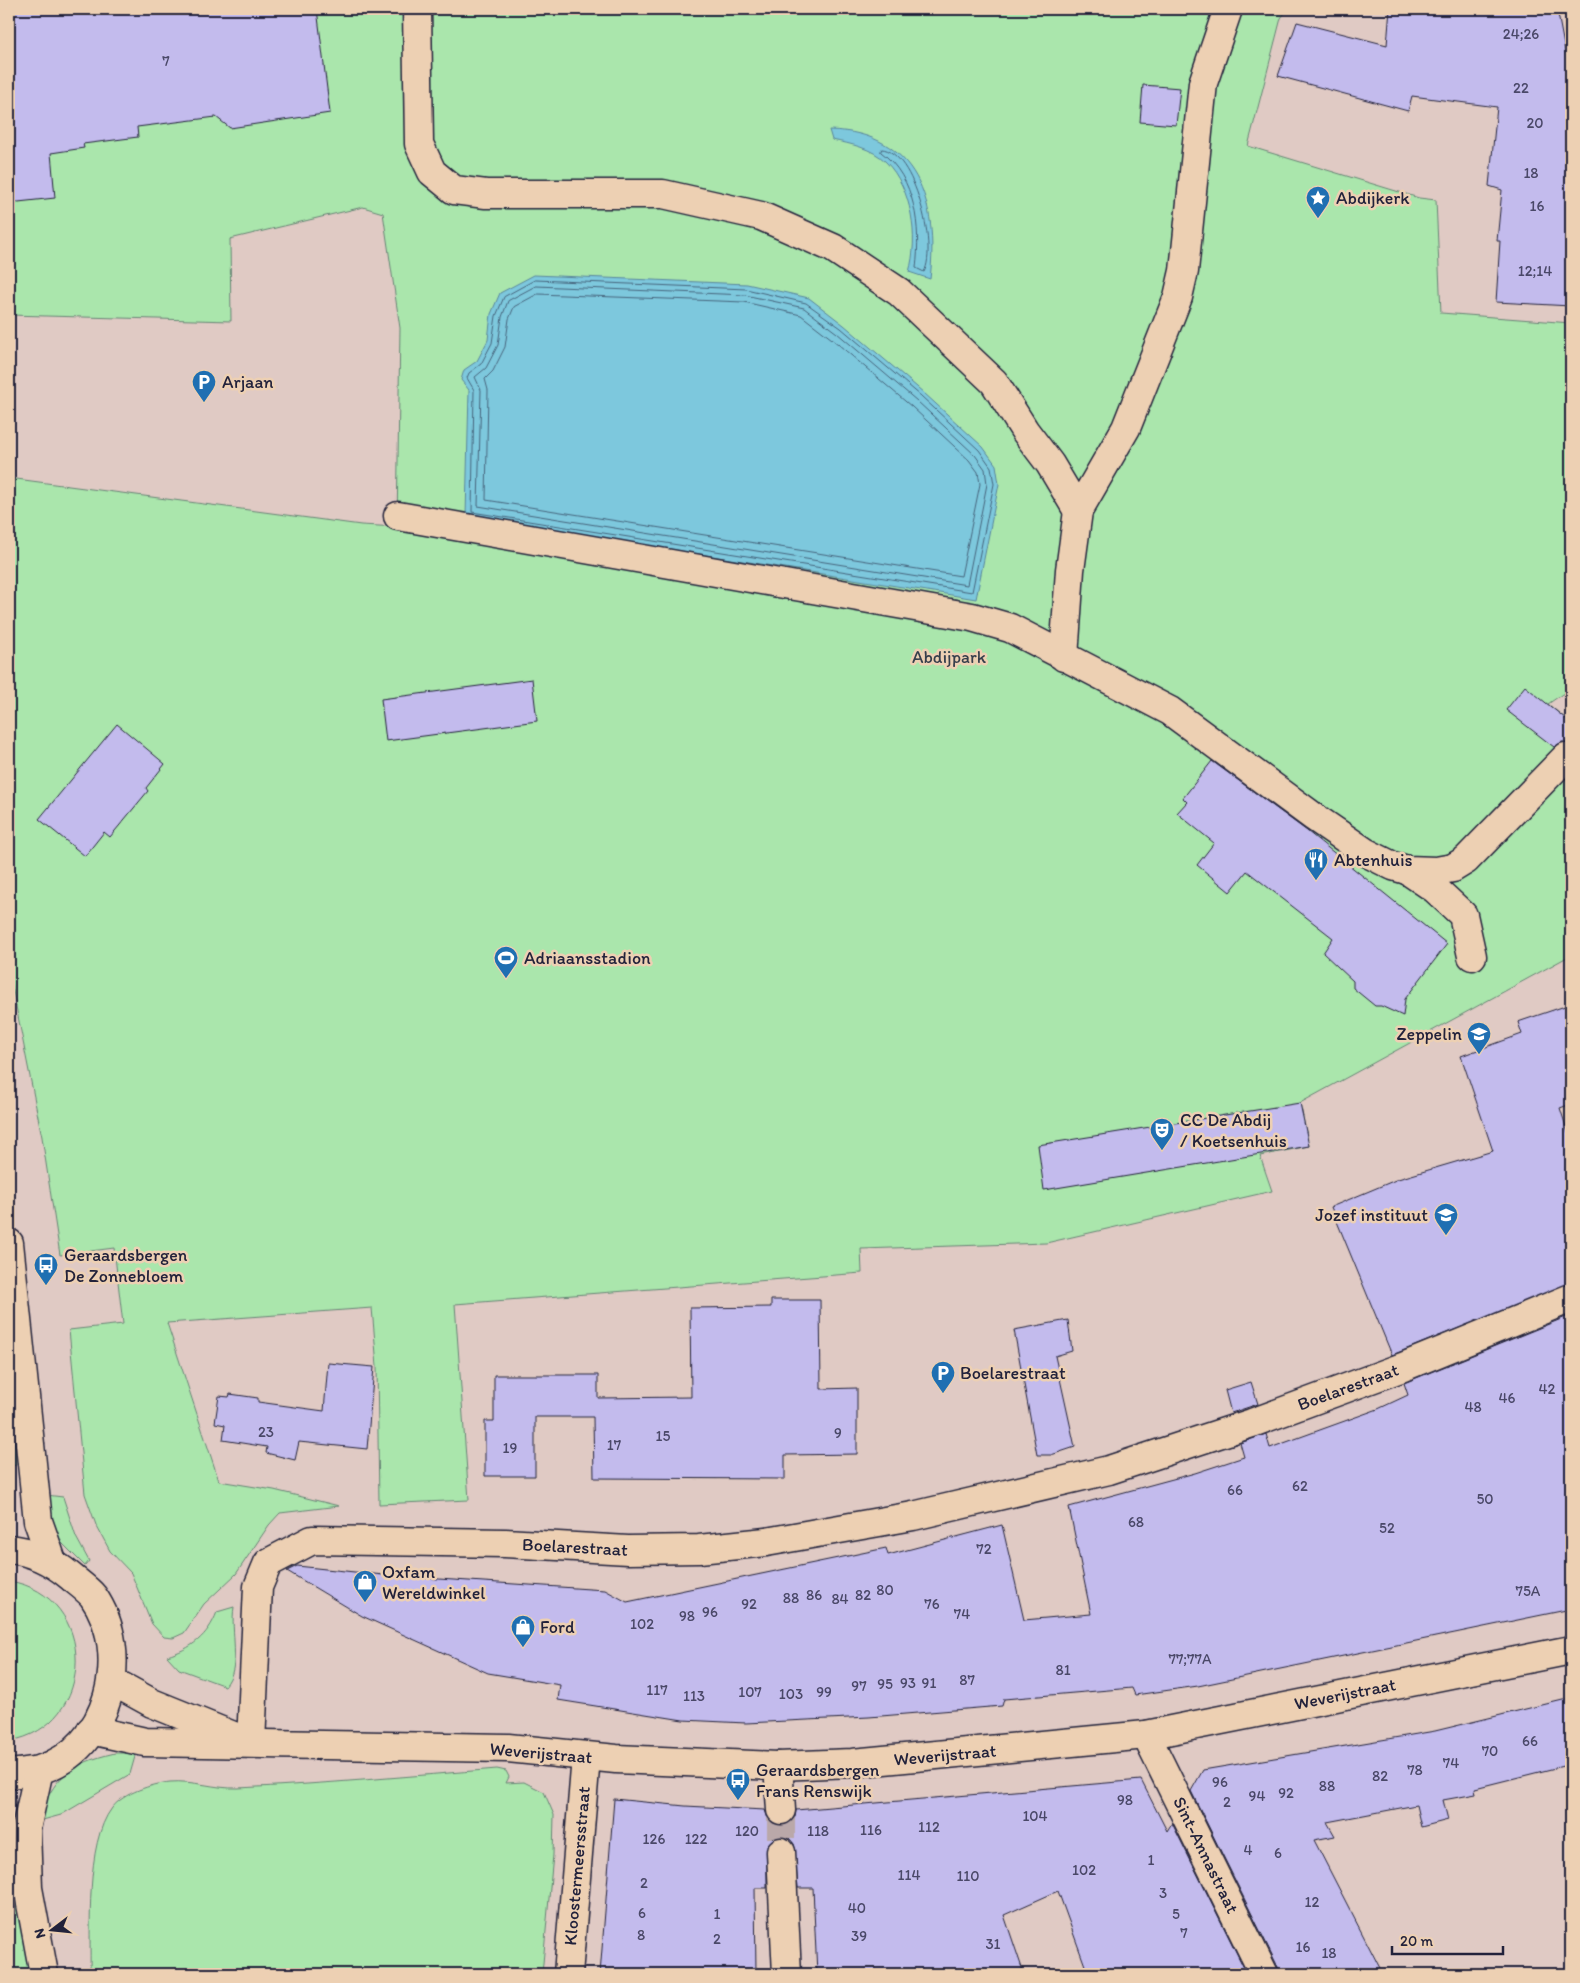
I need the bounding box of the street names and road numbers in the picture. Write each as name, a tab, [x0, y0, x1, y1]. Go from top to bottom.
street label: Boelarestraat	[1295, 1358, 1402, 1415]
street label: Boelarestraat	[522, 1533, 629, 1561]
street label: Weverijstraat	[1292, 1673, 1398, 1715]
street label: Weverijstraat	[489, 1738, 593, 1768]
street label: Weverijstraat	[893, 1740, 997, 1770]
street label: Kloostermeersstraat	[559, 1785, 595, 1947]
street label: Sint-Annastraat	[1168, 1793, 1244, 1917]

